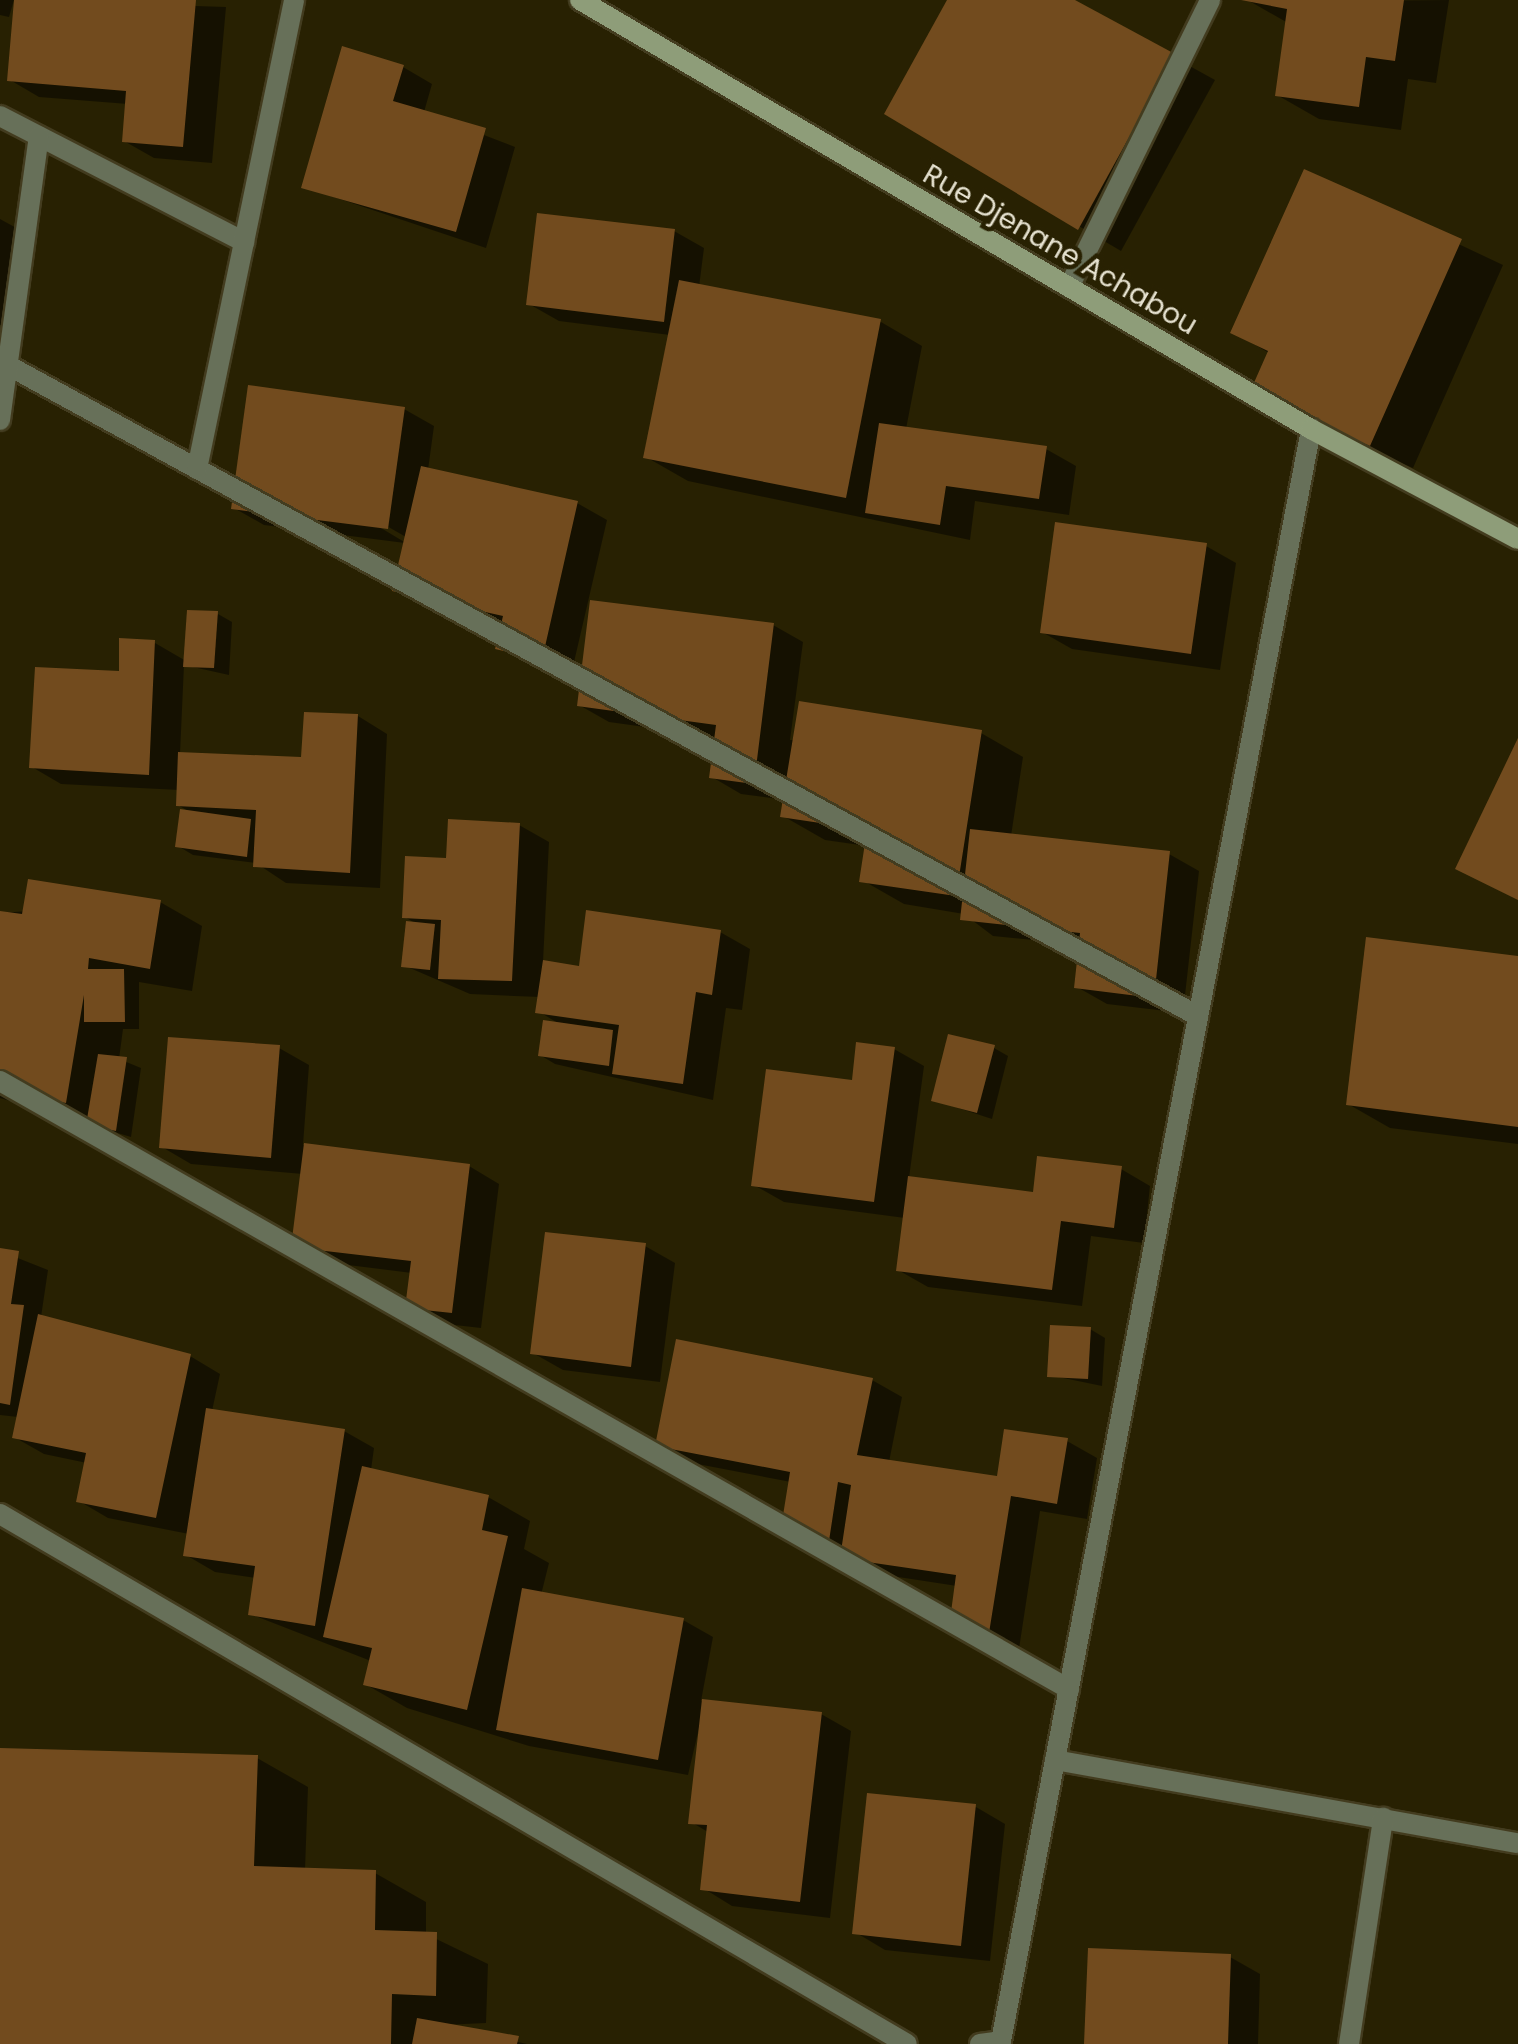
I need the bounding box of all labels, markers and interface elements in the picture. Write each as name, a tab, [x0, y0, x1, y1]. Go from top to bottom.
street label: Rue Djenane Achabou	[917, 158, 1203, 342]

